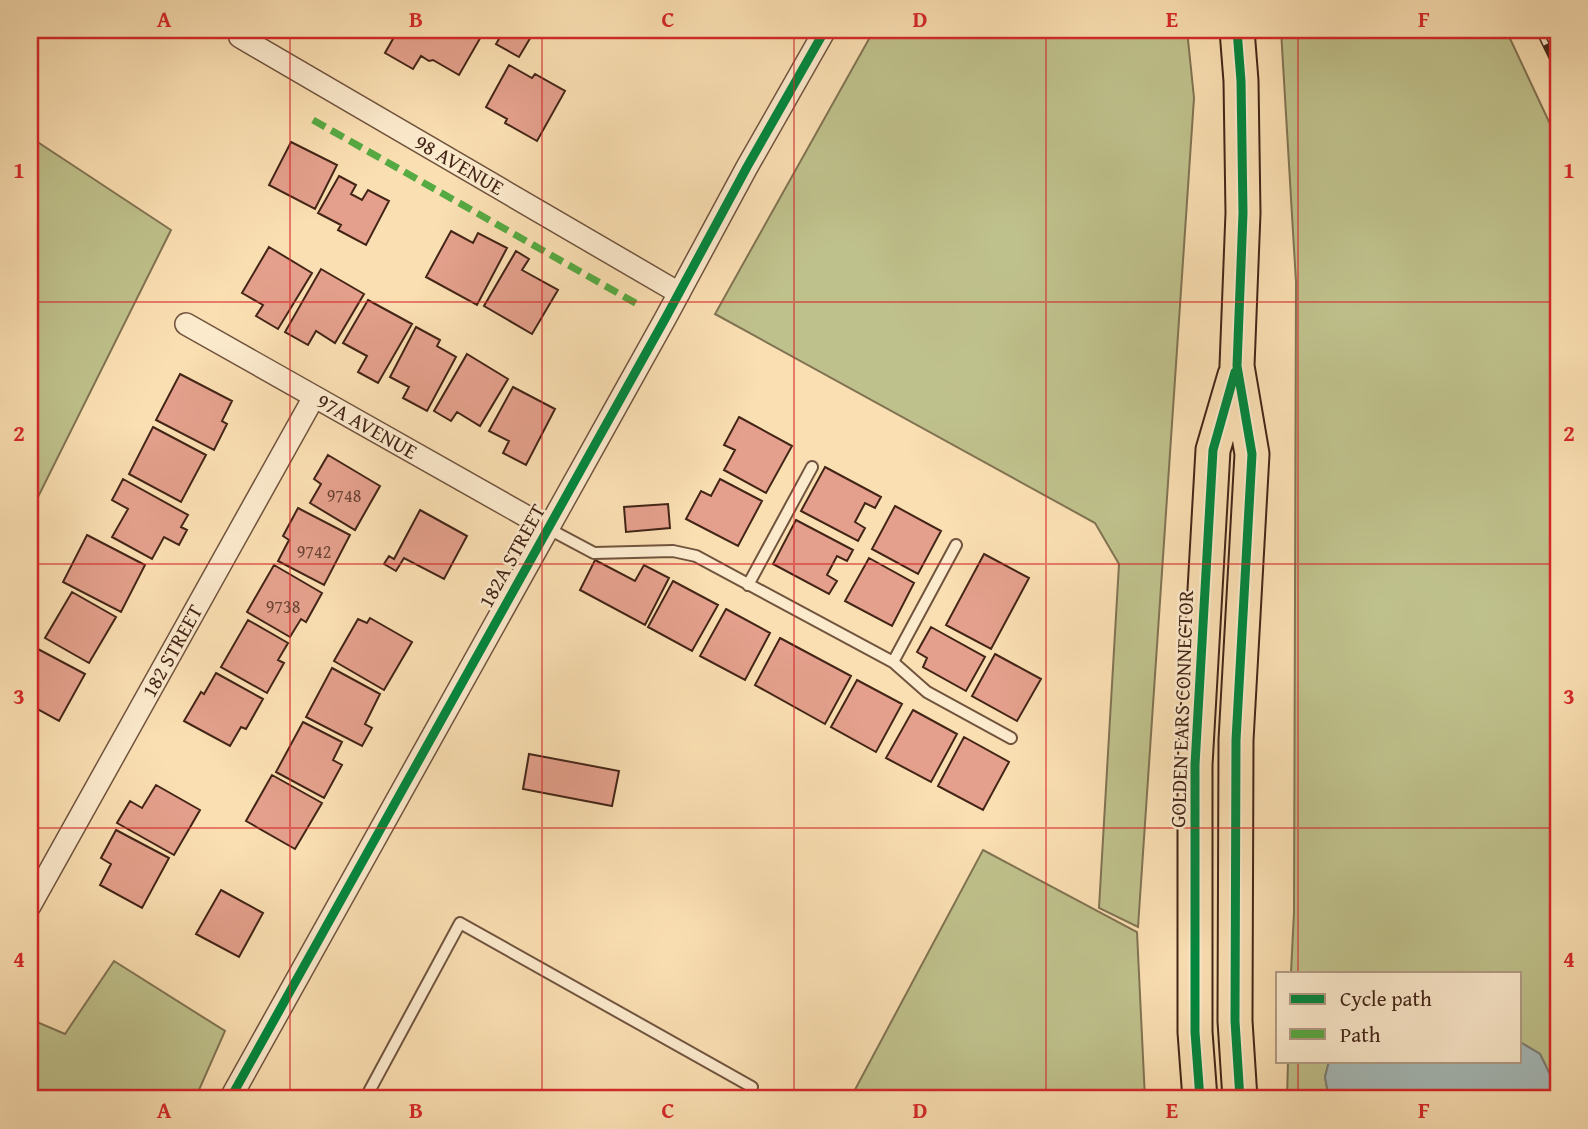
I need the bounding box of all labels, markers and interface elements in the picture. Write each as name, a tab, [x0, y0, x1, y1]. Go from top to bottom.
text: A	[157, 2, 172, 35]
text: B	[409, 2, 423, 35]
text: C	[661, 2, 675, 35]
text: D	[913, 2, 928, 35]
text: E	[1166, 2, 1178, 35]
text: F	[1418, 2, 1430, 35]
street label: 98 AVENUE	[409, 126, 510, 203]
text: 1	[13, 153, 25, 186]
text: 1	[1563, 153, 1575, 186]
street label: 97A AVENUE	[311, 385, 424, 467]
text: 2	[13, 416, 25, 449]
text: 2	[1563, 416, 1575, 449]
house number: 9748	[327, 482, 361, 509]
street label: 182A STREET	[470, 498, 553, 613]
house number: 9742	[297, 538, 331, 565]
street label: GOLDEN EARS CONNECTOR	[1162, 589, 1201, 828]
house number: 9738	[266, 593, 300, 620]
street label: 182 STREET	[133, 598, 210, 703]
text: 3	[13, 679, 25, 712]
text: 3	[1563, 679, 1575, 712]
text: 4	[13, 942, 25, 975]
text: 4	[1563, 942, 1575, 975]
legend	[1276, 972, 1522, 1062]
text: Cycle path	[1340, 983, 1432, 1014]
text: Path	[1340, 1019, 1381, 1050]
text: A	[157, 1093, 172, 1126]
text: B	[409, 1093, 423, 1126]
text: C	[661, 1093, 675, 1126]
text: D	[913, 1093, 928, 1126]
text: E	[1166, 1093, 1178, 1126]
text: F	[1418, 1093, 1430, 1126]

